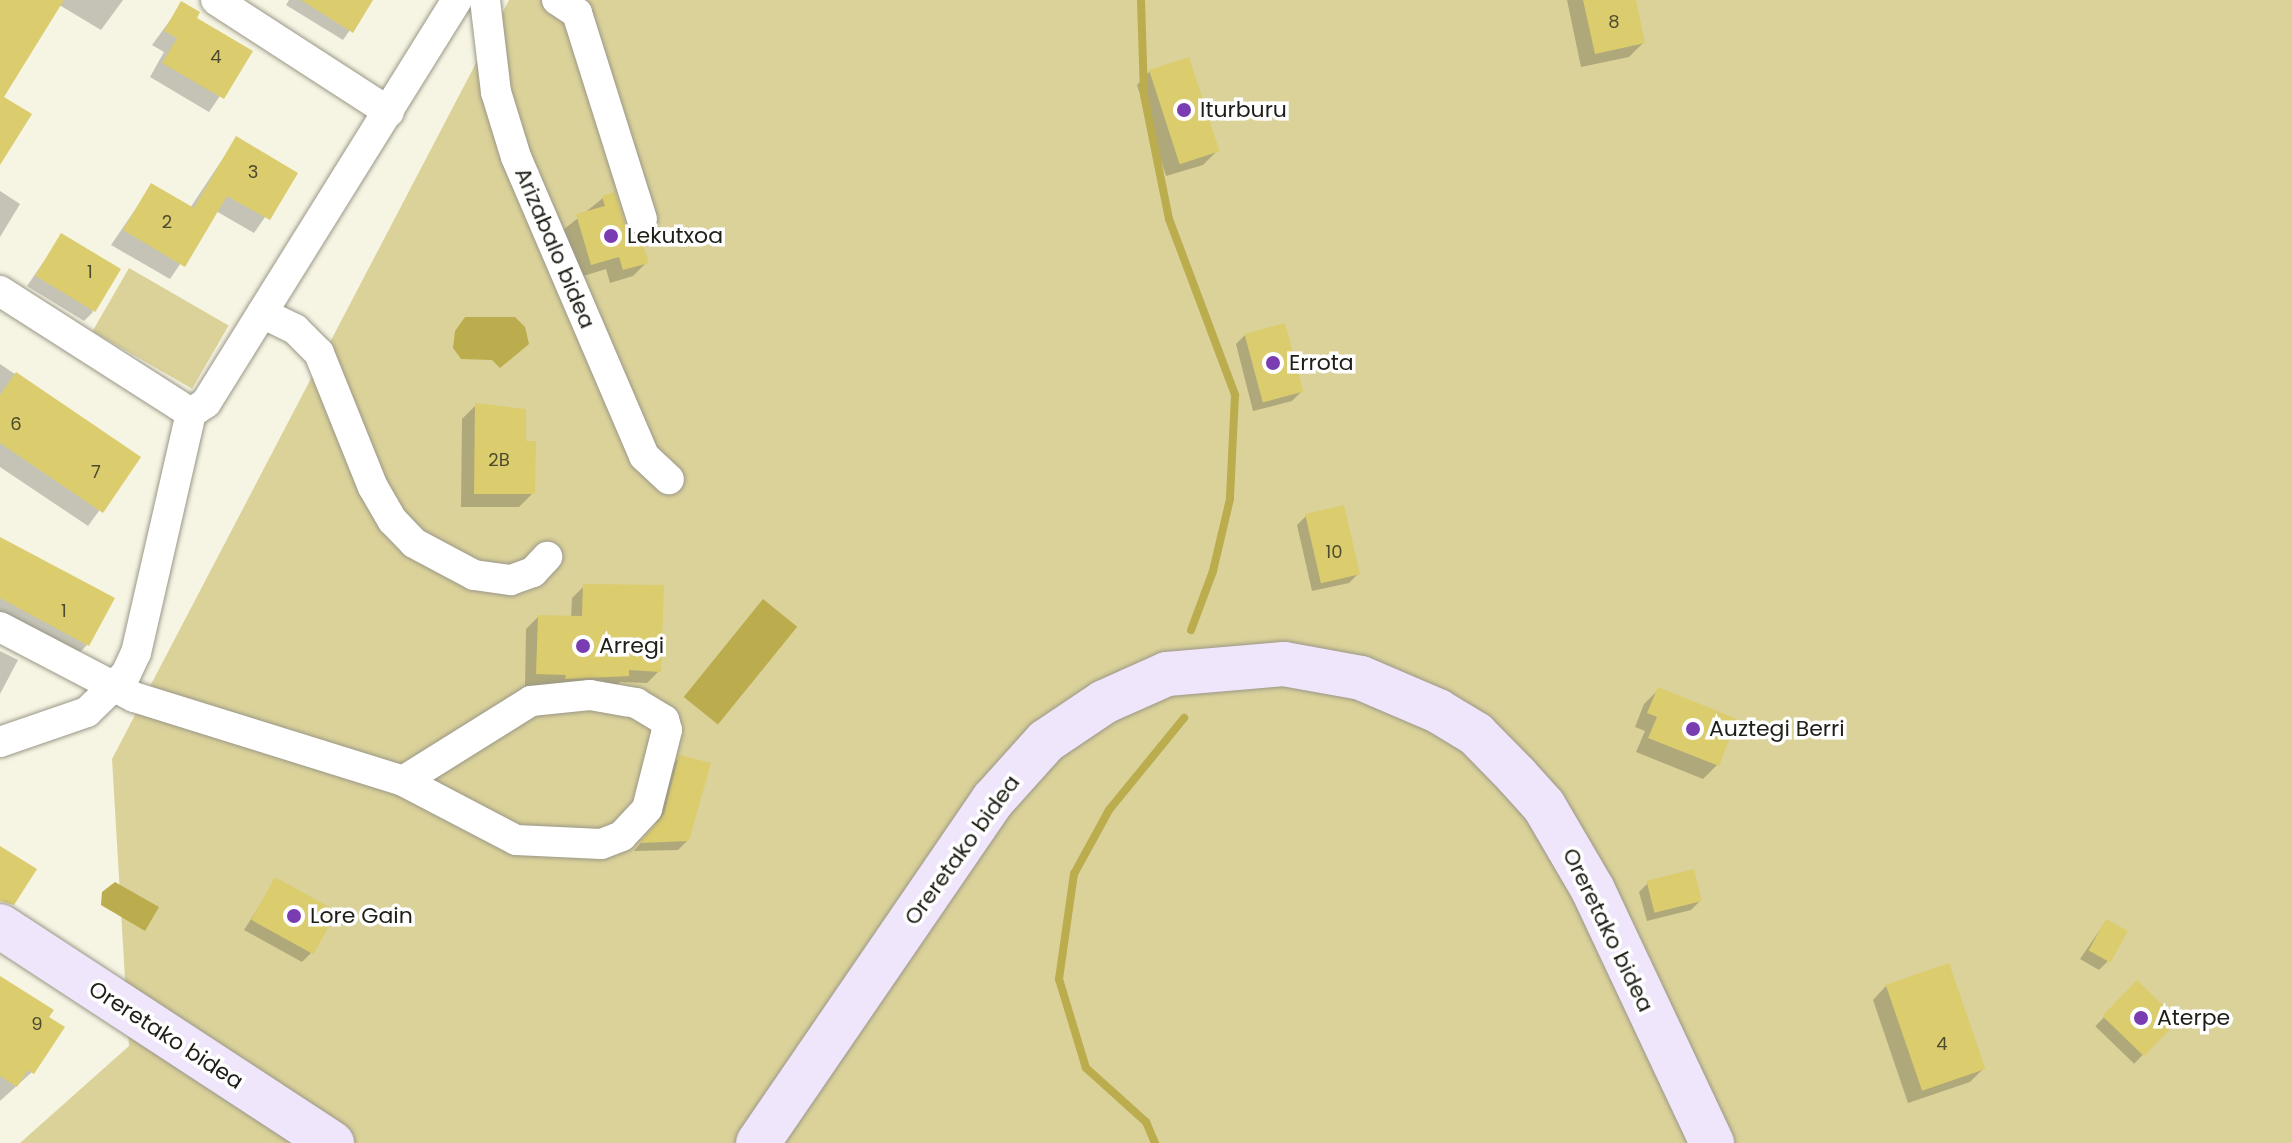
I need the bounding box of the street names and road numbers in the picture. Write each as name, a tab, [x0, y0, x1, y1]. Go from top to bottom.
street label: Arizabalo bidea	[509, 164, 601, 332]
street label: Oreretako bidea	[899, 770, 1025, 930]
street label: Oreretako bidea	[1557, 844, 1659, 1016]
street label: Oreretako bidea	[84, 975, 248, 1095]

